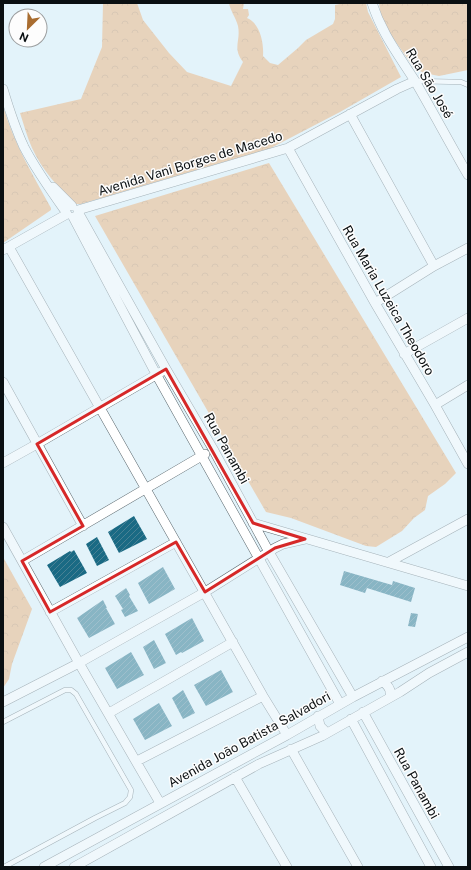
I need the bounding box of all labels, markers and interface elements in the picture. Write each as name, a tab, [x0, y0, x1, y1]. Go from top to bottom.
north arrow	[8, 8, 48, 48]
text: N	[18, 30, 30, 44]
street label: Rua São José	[403, 45, 456, 121]
street label: Avenida Vani Borges de Macedo	[96, 128, 284, 199]
street label: Rua Maria Luzeica Theodoro	[339, 223, 438, 378]
street label: Rua Panambi	[201, 410, 252, 486]
street label: Avenida João Batista Salvadori	[165, 688, 333, 790]
street label: Rua Panambi	[391, 745, 442, 821]

